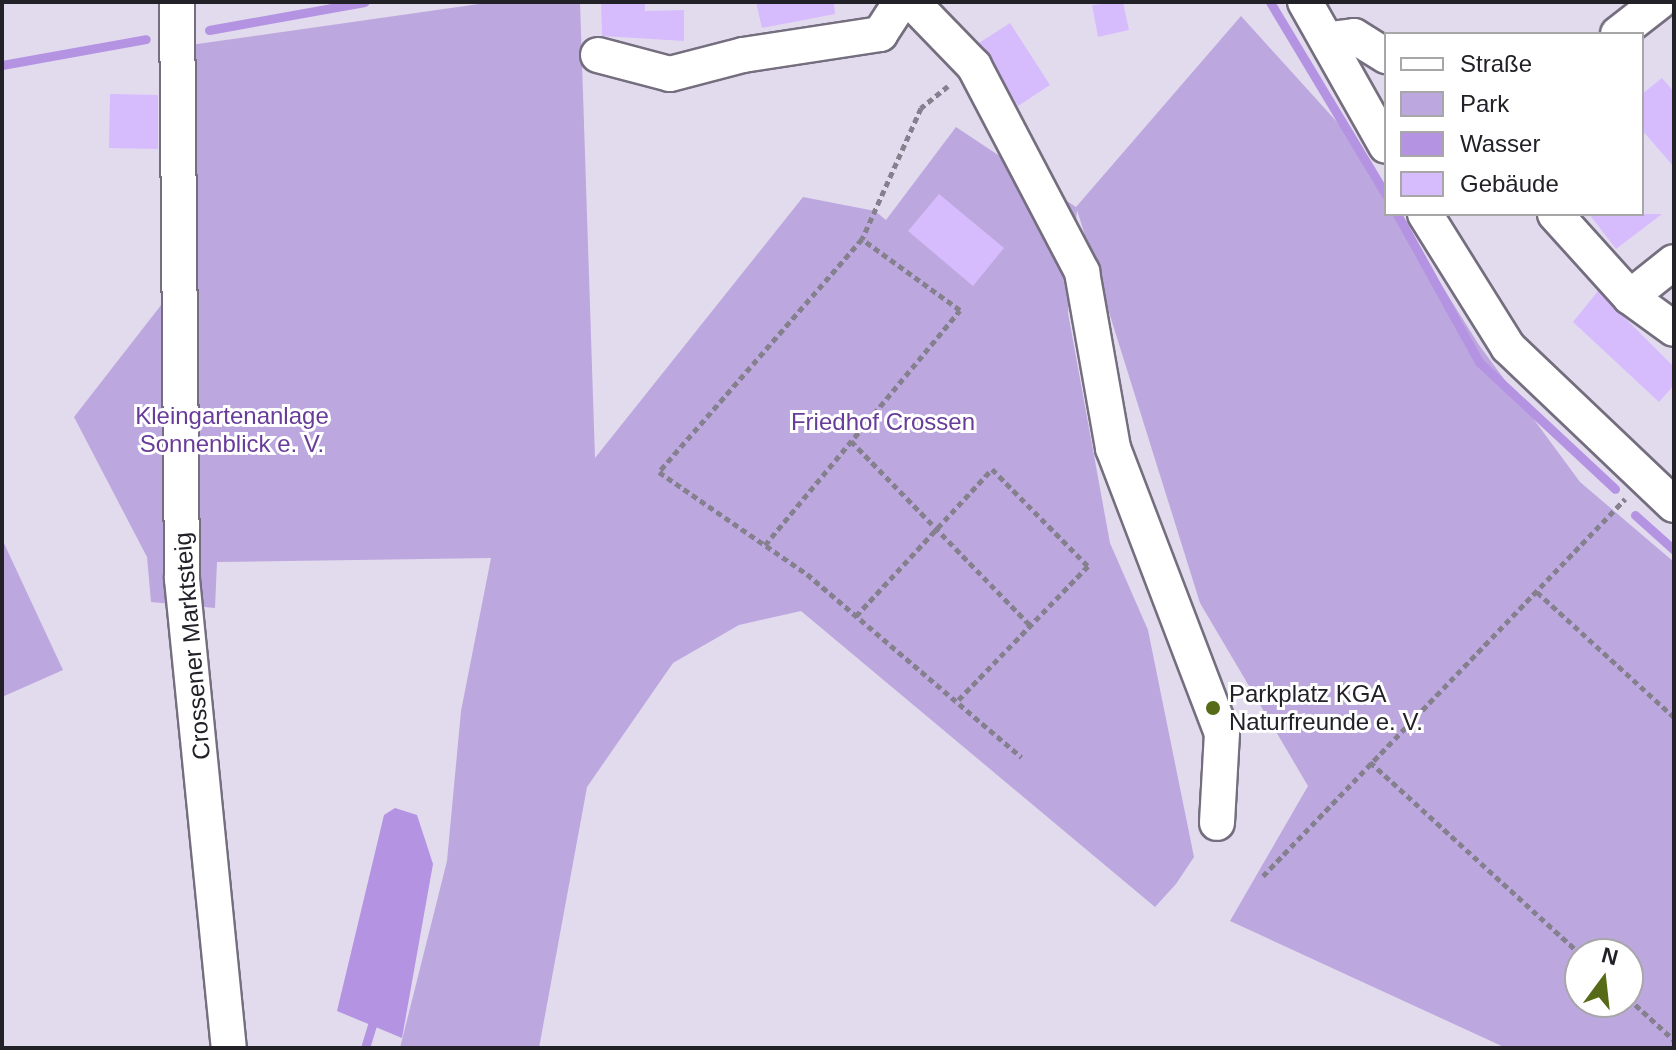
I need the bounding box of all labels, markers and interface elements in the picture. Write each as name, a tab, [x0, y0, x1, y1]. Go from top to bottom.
legend	[1384, 32, 1644, 216]
text: Straße	[1460, 50, 1532, 77]
text: Park	[1460, 90, 1509, 117]
text: Wasser	[1460, 130, 1540, 157]
text: Gebäude	[1460, 170, 1559, 197]
park label: Kleingartenanlage Sonnenblick e. V.	[135, 402, 329, 458]
park label: Friedhof Crossen	[791, 408, 975, 436]
street label: Crossener Marktsteig	[168, 531, 216, 761]
place label: Parkplatz KGA Naturfreunde e. V.	[1229, 680, 1423, 736]
marker: Parkplatz KGA Naturfreunde e. V.	[1204, 699, 1222, 717]
north arrow	[1564, 938, 1644, 1018]
text: N	[1599, 942, 1621, 970]

